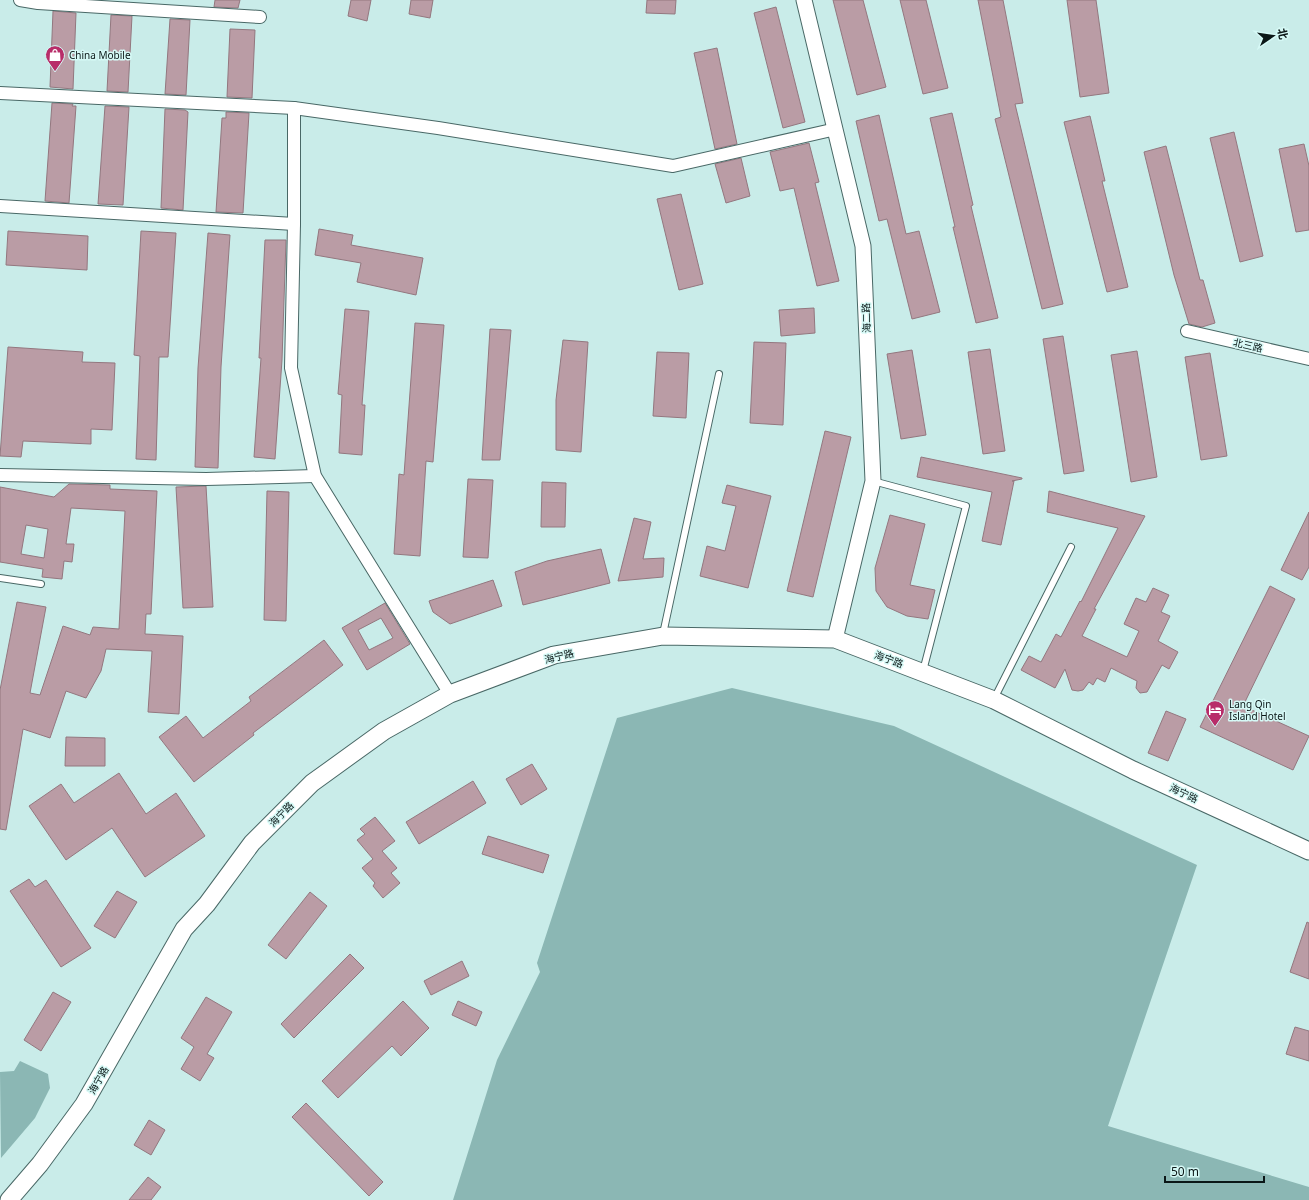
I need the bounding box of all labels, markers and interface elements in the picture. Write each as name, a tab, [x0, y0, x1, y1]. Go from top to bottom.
north arrow	[1253, 16, 1293, 56]
text: 北	[1275, 27, 1292, 41]
shop icon: China Mobile	[44, 44, 66, 72]
place label: China Mobile	[69, 48, 131, 62]
street label: 海二路	[858, 303, 874, 333]
street label: 北三路	[1232, 335, 1264, 355]
street label: 海宁路	[543, 646, 575, 666]
street label: 海宁路	[873, 647, 905, 671]
place label: Lang Qin Island Hotel	[1229, 697, 1286, 723]
hotel icon: Lang Qin Island Hotel	[1204, 699, 1226, 727]
street label: 海宁路	[1167, 780, 1201, 806]
street label: 海宁路	[265, 798, 297, 830]
street label: 海宁路	[84, 1064, 112, 1096]
scale bar	[1165, 1158, 1264, 1184]
text: 50 m	[1171, 1163, 1199, 1180]

